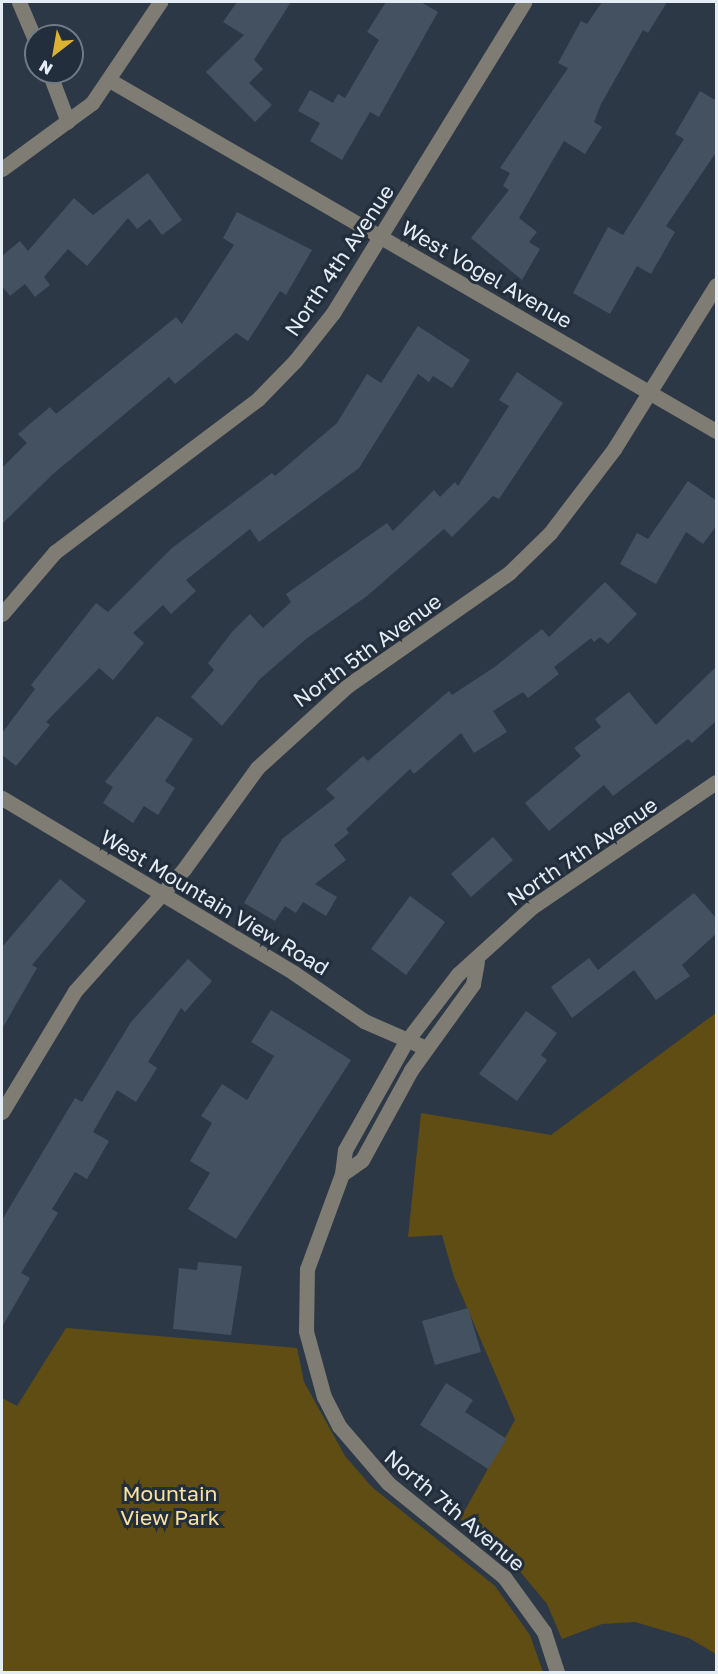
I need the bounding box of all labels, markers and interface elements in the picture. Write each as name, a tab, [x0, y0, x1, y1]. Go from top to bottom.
north arrow	[24, 24, 84, 84]
text: N	[35, 56, 56, 79]
street label: North 4th Avenue	[279, 179, 399, 341]
street label: West Vogel Avenue	[397, 215, 577, 333]
street label: North 5th Avenue	[288, 588, 446, 712]
street label: North 7th Avenue	[502, 791, 662, 911]
street label: West Mountain View Road	[96, 824, 334, 980]
street label: North 7th Avenue	[380, 1444, 530, 1576]
park label: Mountain View Park	[120, 1480, 220, 1530]

